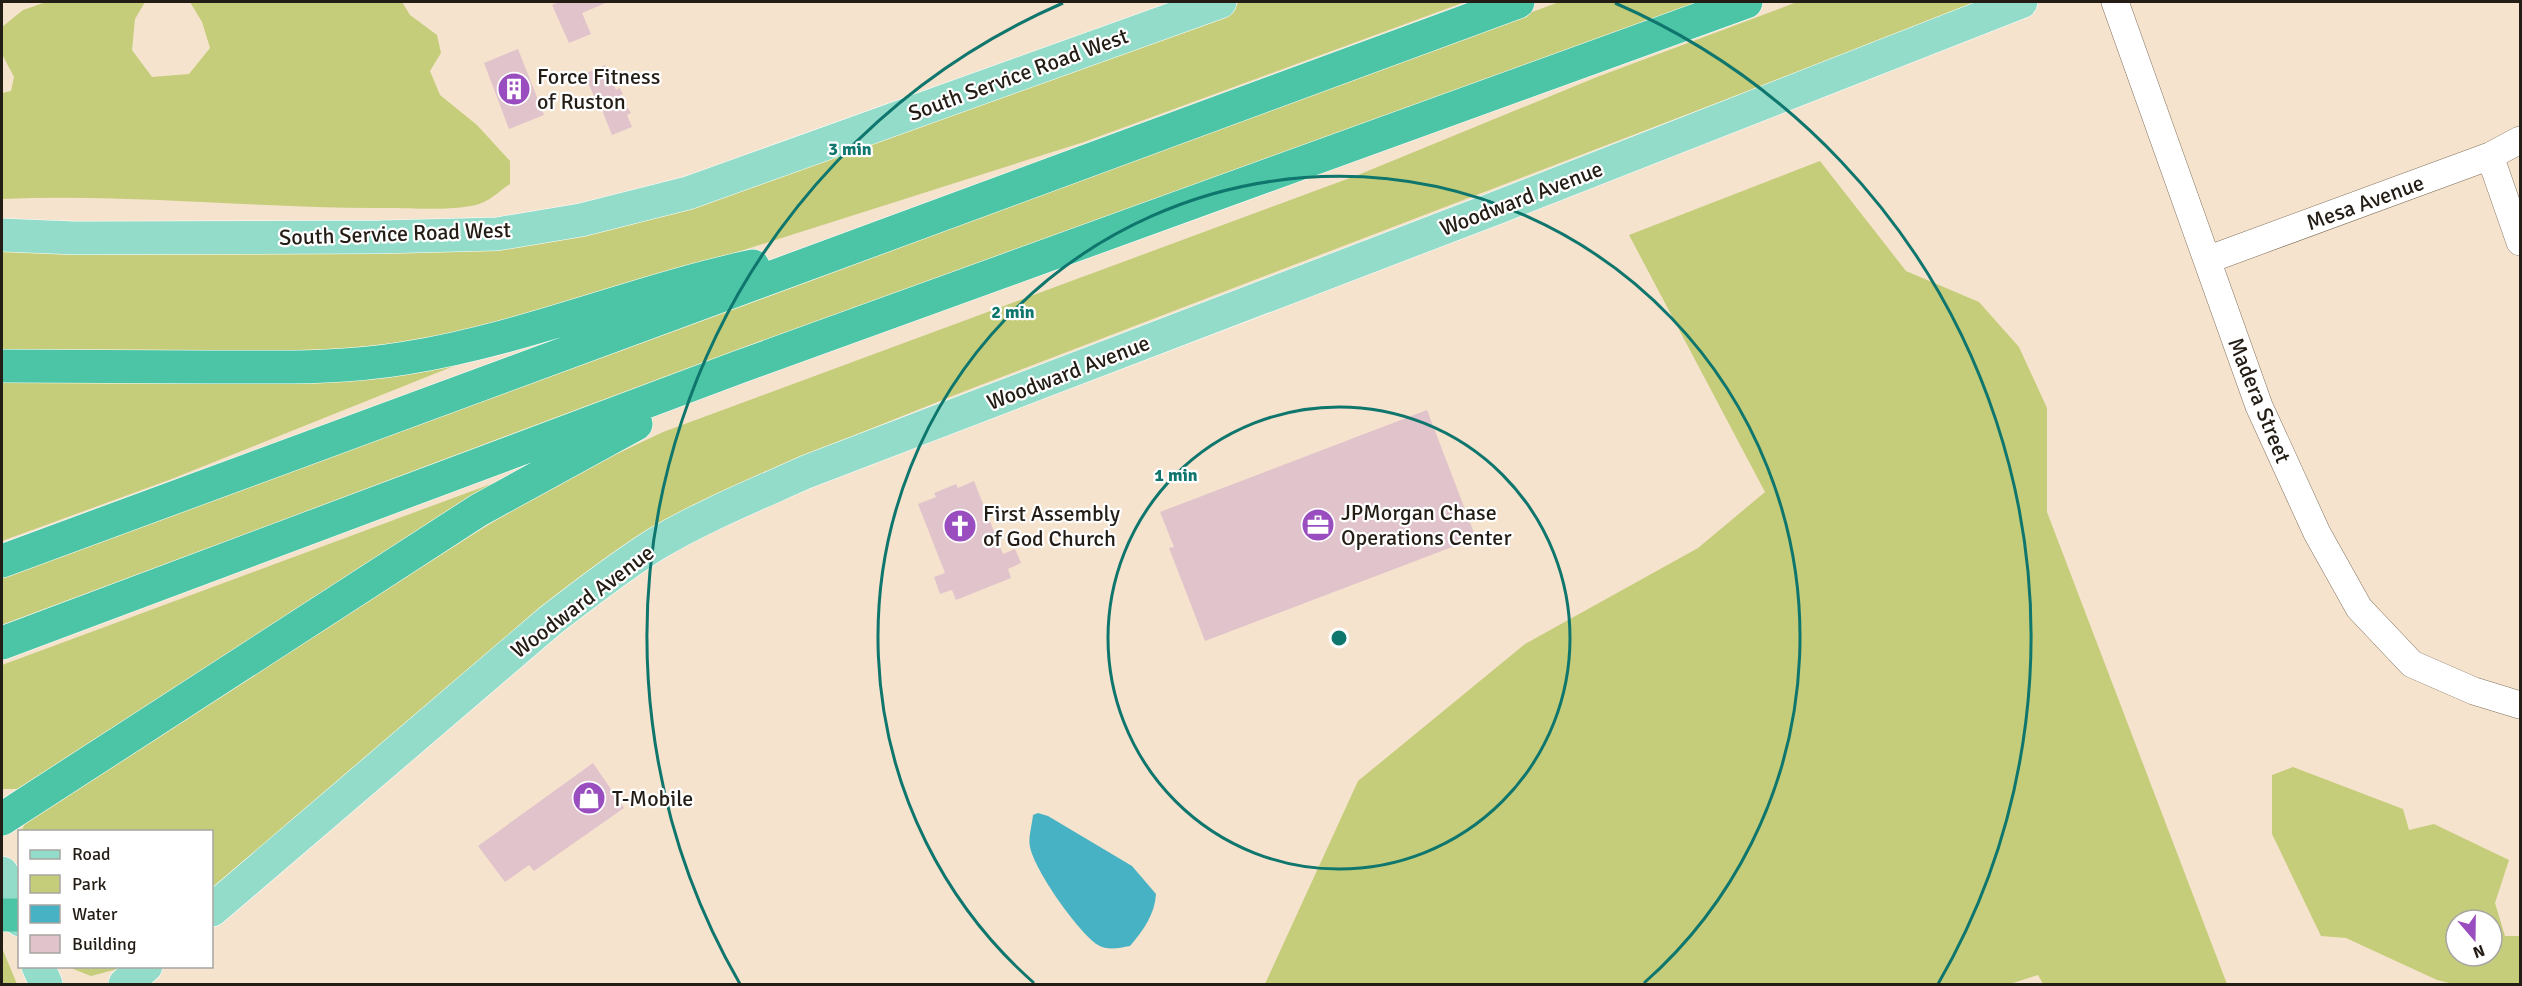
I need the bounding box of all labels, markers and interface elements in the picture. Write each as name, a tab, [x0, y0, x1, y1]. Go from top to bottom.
street label: South Service Road West	[905, 22, 1132, 127]
place label: Force Fitness of Ruston	[537, 63, 660, 115]
building icon: Force Fitness of Ruston	[496, 71, 532, 107]
text: 3 min	[828, 138, 872, 160]
street label: Woodward Avenue	[1436, 155, 1607, 242]
street label: Mesa Avenue	[2303, 169, 2428, 236]
street label: South Service Road West	[279, 216, 512, 251]
text: 2 min	[991, 301, 1035, 323]
street label: Woodward Avenue	[983, 329, 1154, 416]
street label: Madera Street	[2222, 334, 2297, 467]
text: 1 min	[1154, 464, 1198, 486]
place label: JPMorgan Chase Operations Center	[1341, 499, 1511, 551]
place label: First Assembly of God Church	[983, 500, 1121, 552]
office icon: JPMorgan Chase Operations Center	[1300, 507, 1336, 543]
church icon: First Assembly of God Church	[942, 508, 978, 544]
street label: Woodward Avenue	[505, 539, 659, 664]
centre of rings	[1329, 628, 1349, 648]
shop icon: T-Mobile	[571, 780, 607, 816]
place label: T-Mobile	[612, 785, 693, 812]
legend	[18, 830, 213, 968]
text: Road	[72, 843, 111, 865]
text: Park	[72, 873, 107, 895]
text: Water	[72, 903, 118, 925]
north arrow	[2444, 908, 2504, 968]
text: Building	[72, 933, 136, 955]
text: N	[2470, 940, 2487, 962]

